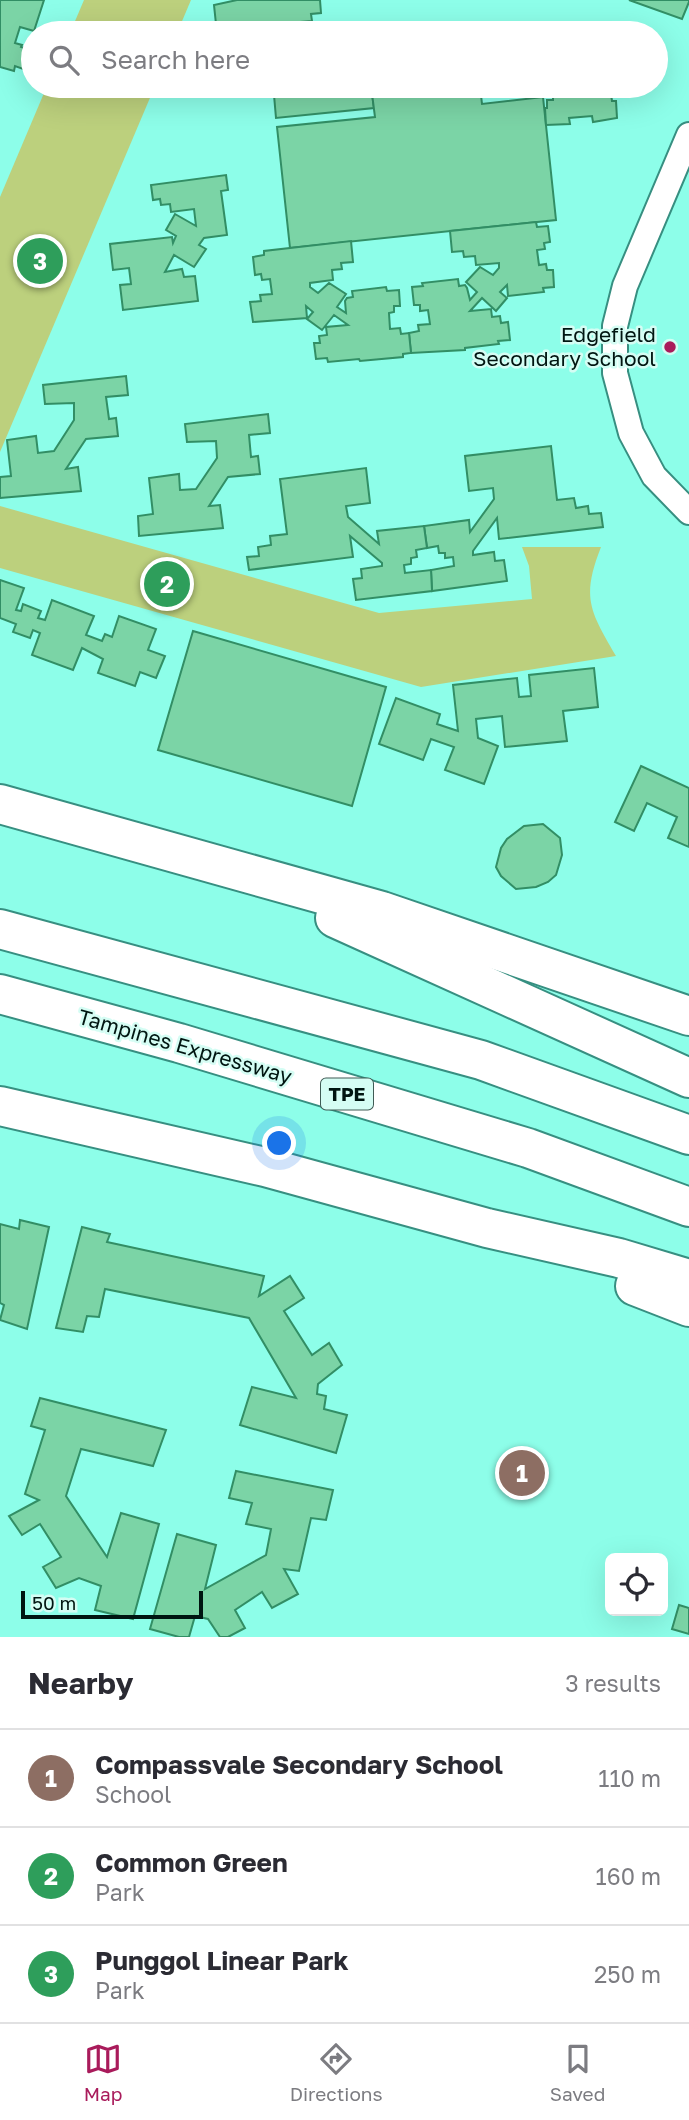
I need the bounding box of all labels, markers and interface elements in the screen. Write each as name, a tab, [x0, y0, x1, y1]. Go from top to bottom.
search box	[21, 21, 668, 98]
icon: search	[45, 41, 83, 79]
text: Search here	[101, 44, 250, 75]
pin: 3	[17, 235, 63, 287]
place label: Edgefield Secondary School	[473, 321, 656, 371]
marker: Edgefield Secondary School	[662, 339, 678, 355]
pin: 2	[144, 558, 190, 610]
street label: Tampines Expressway	[75, 1003, 295, 1089]
road number: TPE	[321, 1078, 373, 1110]
your location	[262, 1126, 296, 1160]
pin: 1	[499, 1447, 545, 1499]
map controls	[605, 1553, 668, 1616]
button: locate	[605, 1553, 668, 1616]
scale bar	[21, 1588, 203, 1620]
text: 50 m	[32, 1591, 76, 1614]
text: Nearby	[28, 1665, 133, 1701]
text: 3 results	[565, 1669, 661, 1697]
text: Compassvale Secondary School	[95, 1749, 503, 1780]
text: 1	[45, 1764, 57, 1792]
text: 110 m	[598, 1764, 661, 1792]
text: School	[95, 1780, 171, 1808]
text: Common Green	[95, 1847, 288, 1878]
text: 2	[44, 1862, 58, 1890]
text: 160 m	[596, 1862, 661, 1890]
text: Park	[95, 1878, 145, 1906]
text: Punggol Linear Park	[95, 1945, 348, 1976]
text: 3	[44, 1960, 58, 1988]
text: 250 m	[594, 1960, 661, 1988]
text: Park	[95, 1976, 145, 2004]
tab: Map	[84, 2040, 122, 2105]
tab: Directions	[290, 2040, 383, 2105]
tab: Saved	[550, 2040, 605, 2105]

